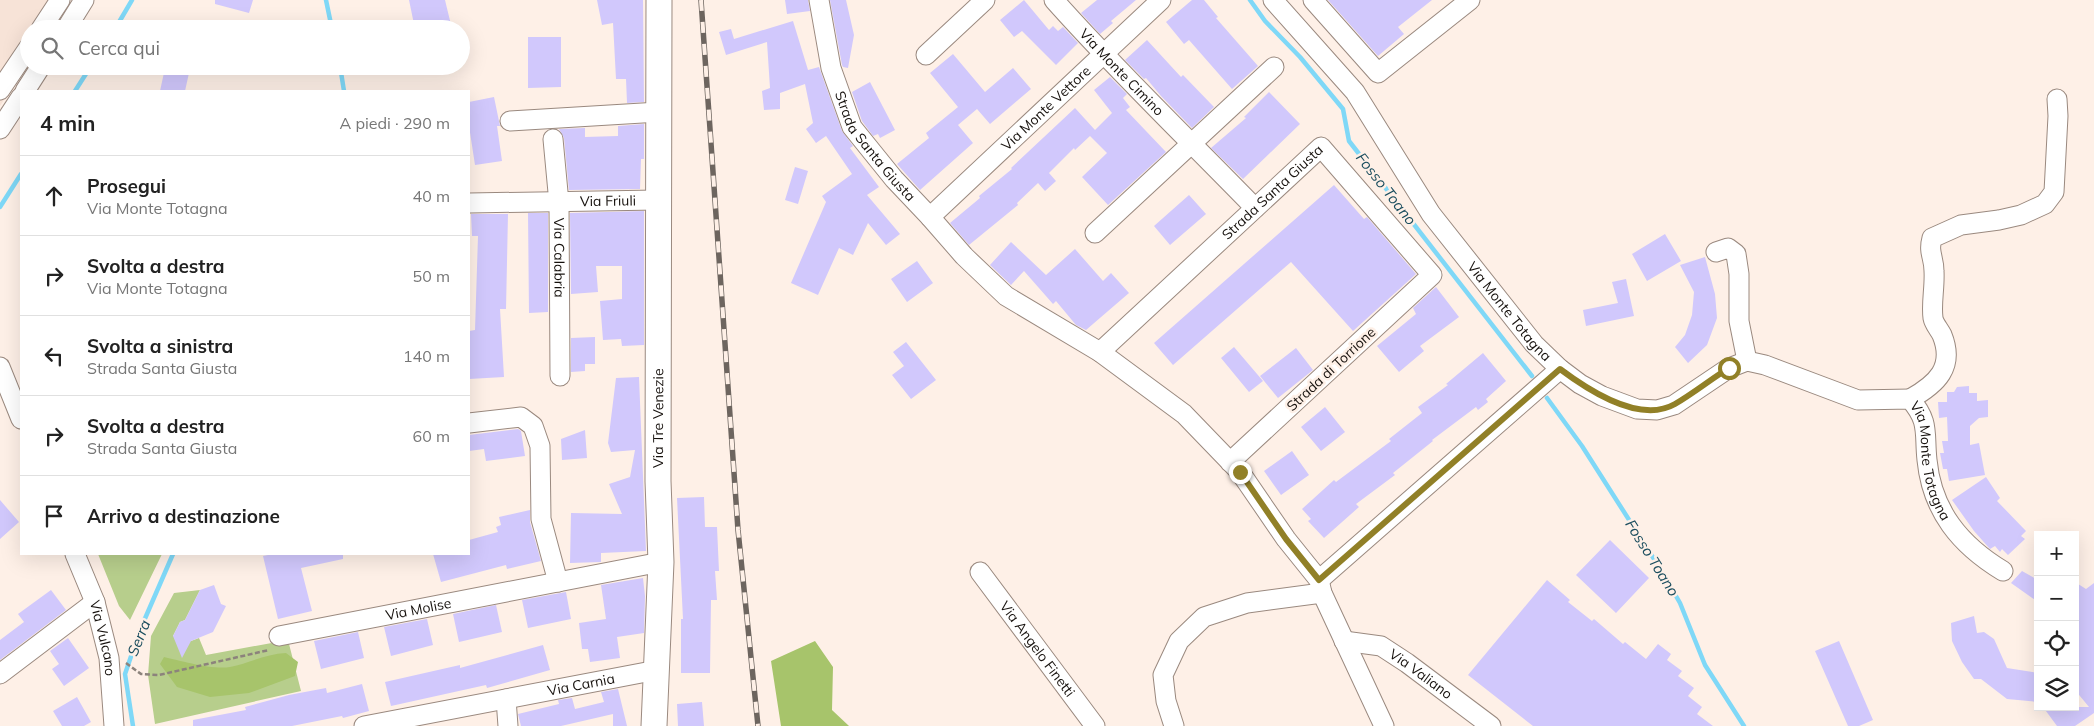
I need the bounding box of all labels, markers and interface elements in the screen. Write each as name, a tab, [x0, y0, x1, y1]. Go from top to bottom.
search box	[20, 20, 470, 75]
street label: Via Monte Cimino	[1076, 25, 1168, 120]
icon: search	[38, 34, 66, 62]
text: Cerca qui	[78, 36, 160, 60]
street label: Via Monte Vettore	[997, 62, 1094, 155]
street label: Strada Santa Giusta	[831, 89, 919, 205]
text: 4 min	[40, 110, 95, 136]
text: A piedi · 290 m	[339, 113, 450, 133]
street label: Strada Santa Giusta	[1218, 141, 1327, 244]
water label: Fosso Toano	[1352, 149, 1421, 229]
text: Prosegui	[87, 174, 166, 198]
icon: ahead	[40, 182, 68, 210]
text: 40 m	[413, 186, 450, 206]
street label: Via Friuli	[580, 191, 636, 210]
text: Via Monte Totagna	[87, 198, 228, 218]
street label: Via Calabria	[550, 218, 569, 298]
text: Svolta a destra	[87, 254, 225, 278]
street label: Via Monte Totagna	[1463, 258, 1555, 365]
icon: right	[40, 262, 68, 290]
text: 50 m	[413, 266, 450, 286]
text: Via Monte Totagna	[87, 278, 228, 298]
street label: Strada di Torrione	[1283, 323, 1379, 415]
text: Svolta a sinistra	[87, 334, 233, 358]
icon: left	[40, 342, 68, 370]
text: 140 m	[403, 346, 450, 366]
route start	[1718, 357, 1741, 380]
text: Strada Santa Giusta	[87, 358, 237, 378]
street label: Via Tre Venezie	[649, 368, 667, 468]
street label: Via Monte Totagna	[1906, 398, 1955, 524]
text: Svolta a destra	[87, 414, 225, 438]
icon: right	[40, 422, 68, 450]
text: 60 m	[413, 426, 450, 446]
text: Strada Santa Giusta	[87, 438, 237, 458]
route end	[1229, 461, 1252, 484]
icon: arrive	[40, 502, 68, 530]
text: Arrivo a destinazione	[87, 504, 280, 528]
water label: Fosso Toano	[1621, 516, 1684, 600]
map controls	[2034, 531, 2079, 711]
button: +	[2034, 531, 2079, 576]
button: −	[2034, 576, 2079, 621]
street label: Via Molise	[384, 594, 453, 624]
street label: Via Vulcano	[86, 598, 119, 676]
street label: Via Angelo Finetti	[996, 598, 1079, 700]
water label: Serra	[123, 617, 154, 659]
button: locate	[2034, 621, 2079, 666]
street label: Via Valiano	[1386, 645, 1456, 703]
button: layers	[2034, 666, 2079, 711]
street label: Via Carnia	[546, 669, 616, 700]

